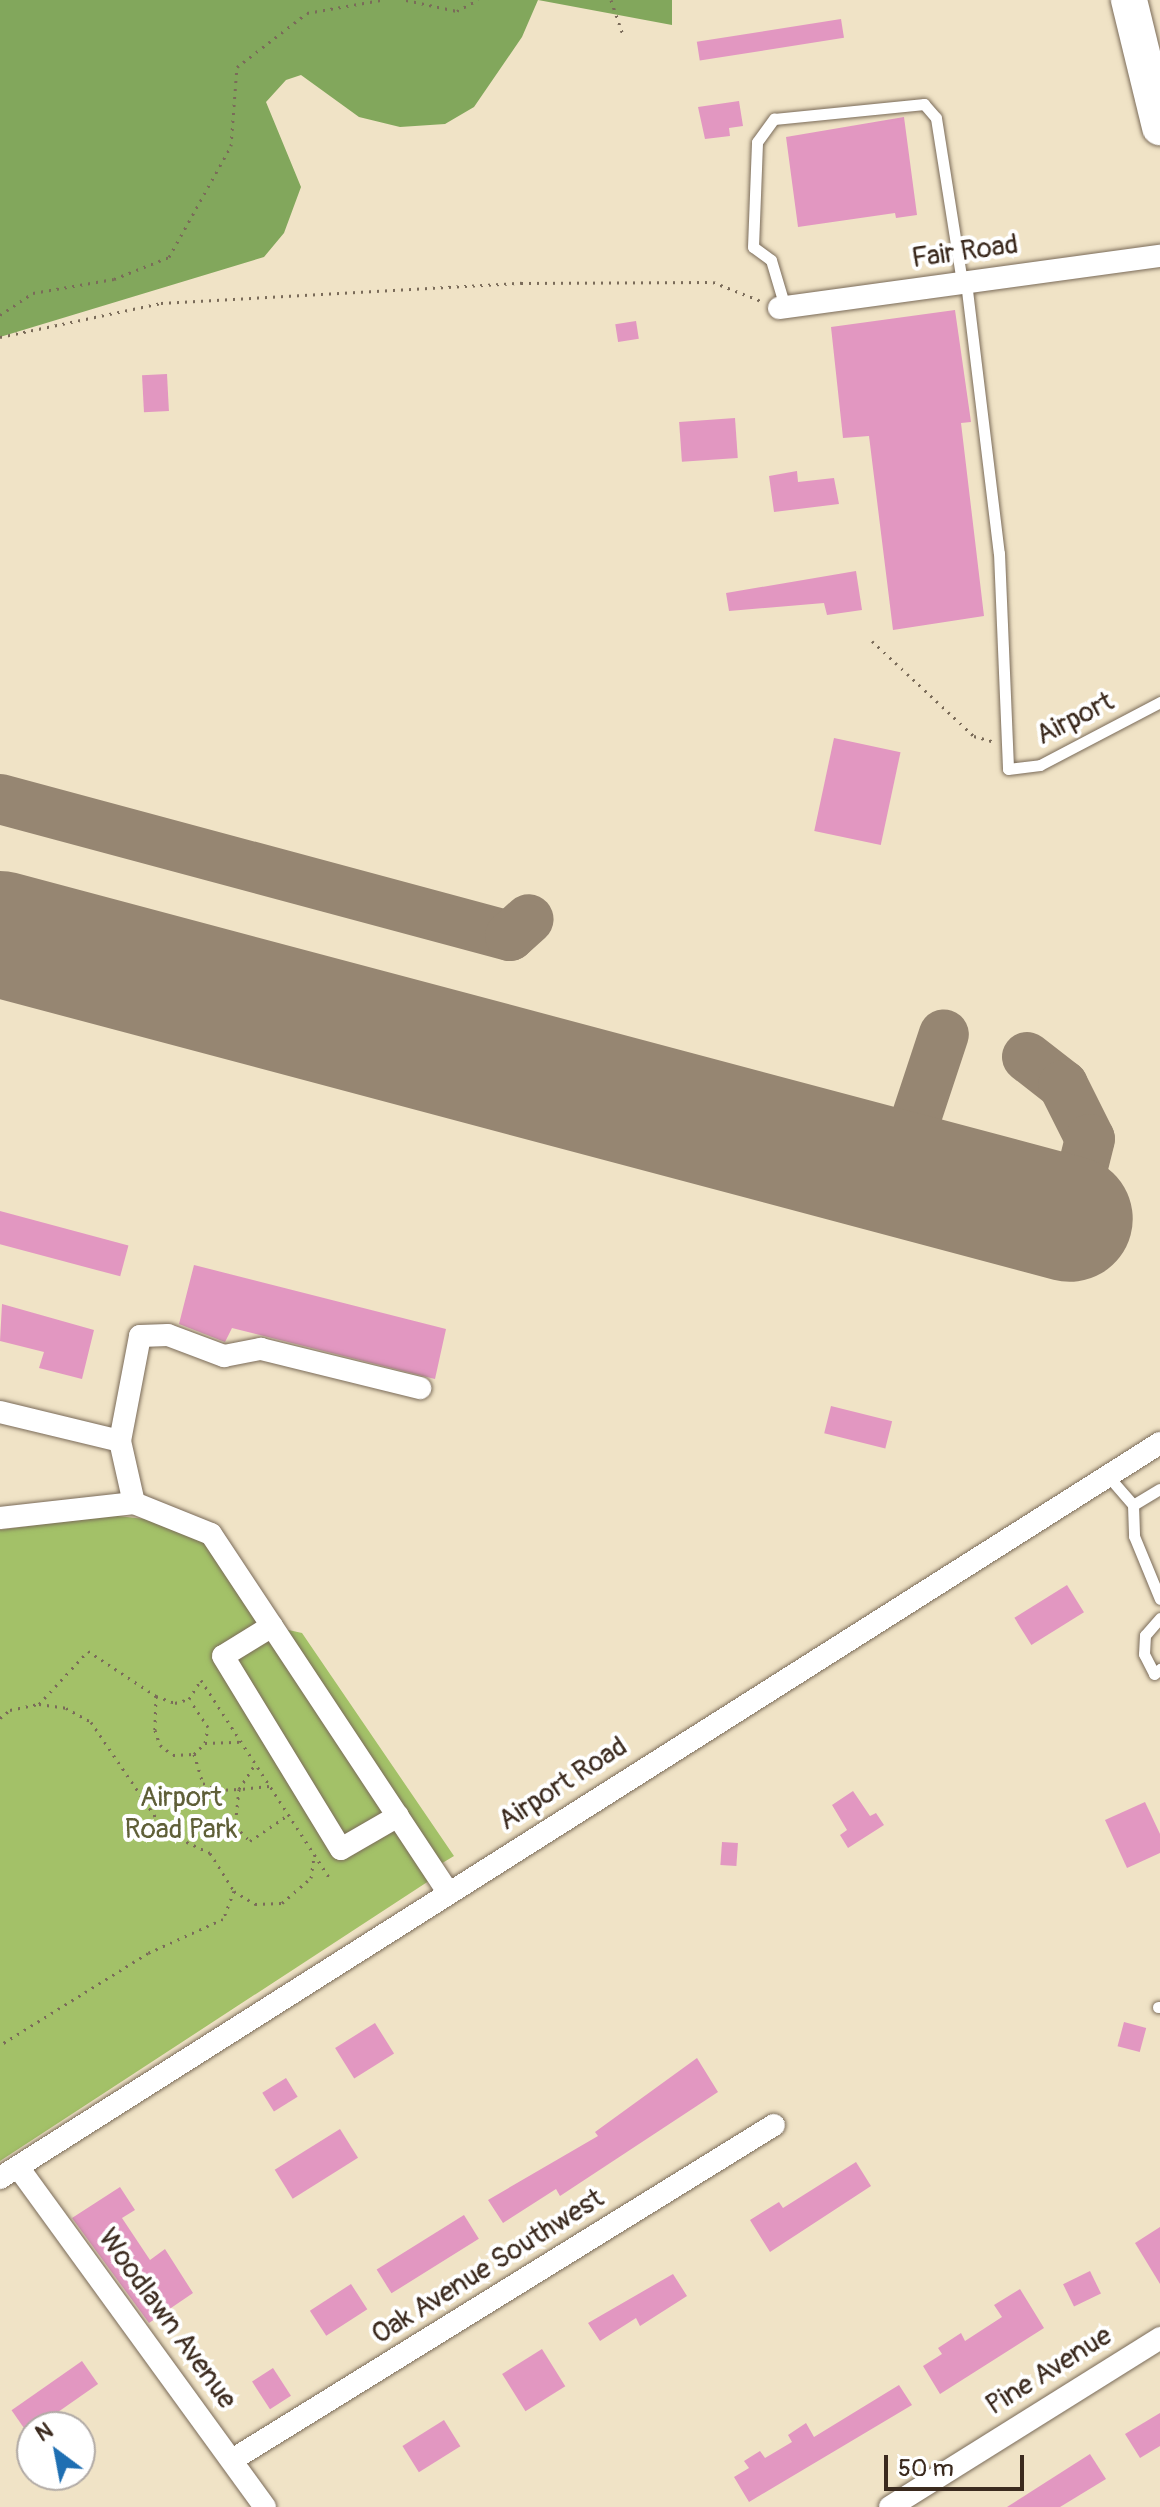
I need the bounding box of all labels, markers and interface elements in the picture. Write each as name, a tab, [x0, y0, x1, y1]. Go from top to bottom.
street label: Fair Road	[910, 228, 1020, 276]
street label: Airport	[1031, 685, 1119, 753]
street label: Airport Road	[492, 1730, 634, 1838]
park label: Airport Road Park	[124, 1781, 238, 1847]
street label: Oak Avenue Southwest	[366, 2182, 610, 2352]
street label: Woodlawn Avenue	[90, 2222, 244, 2416]
street label: Pine Avenue	[980, 2319, 1118, 2423]
north arrow	[16, 2411, 96, 2491]
text: N	[31, 2417, 58, 2448]
scale bar	[888, 2439, 1028, 2489]
text: 50 m	[898, 2454, 954, 2483]

